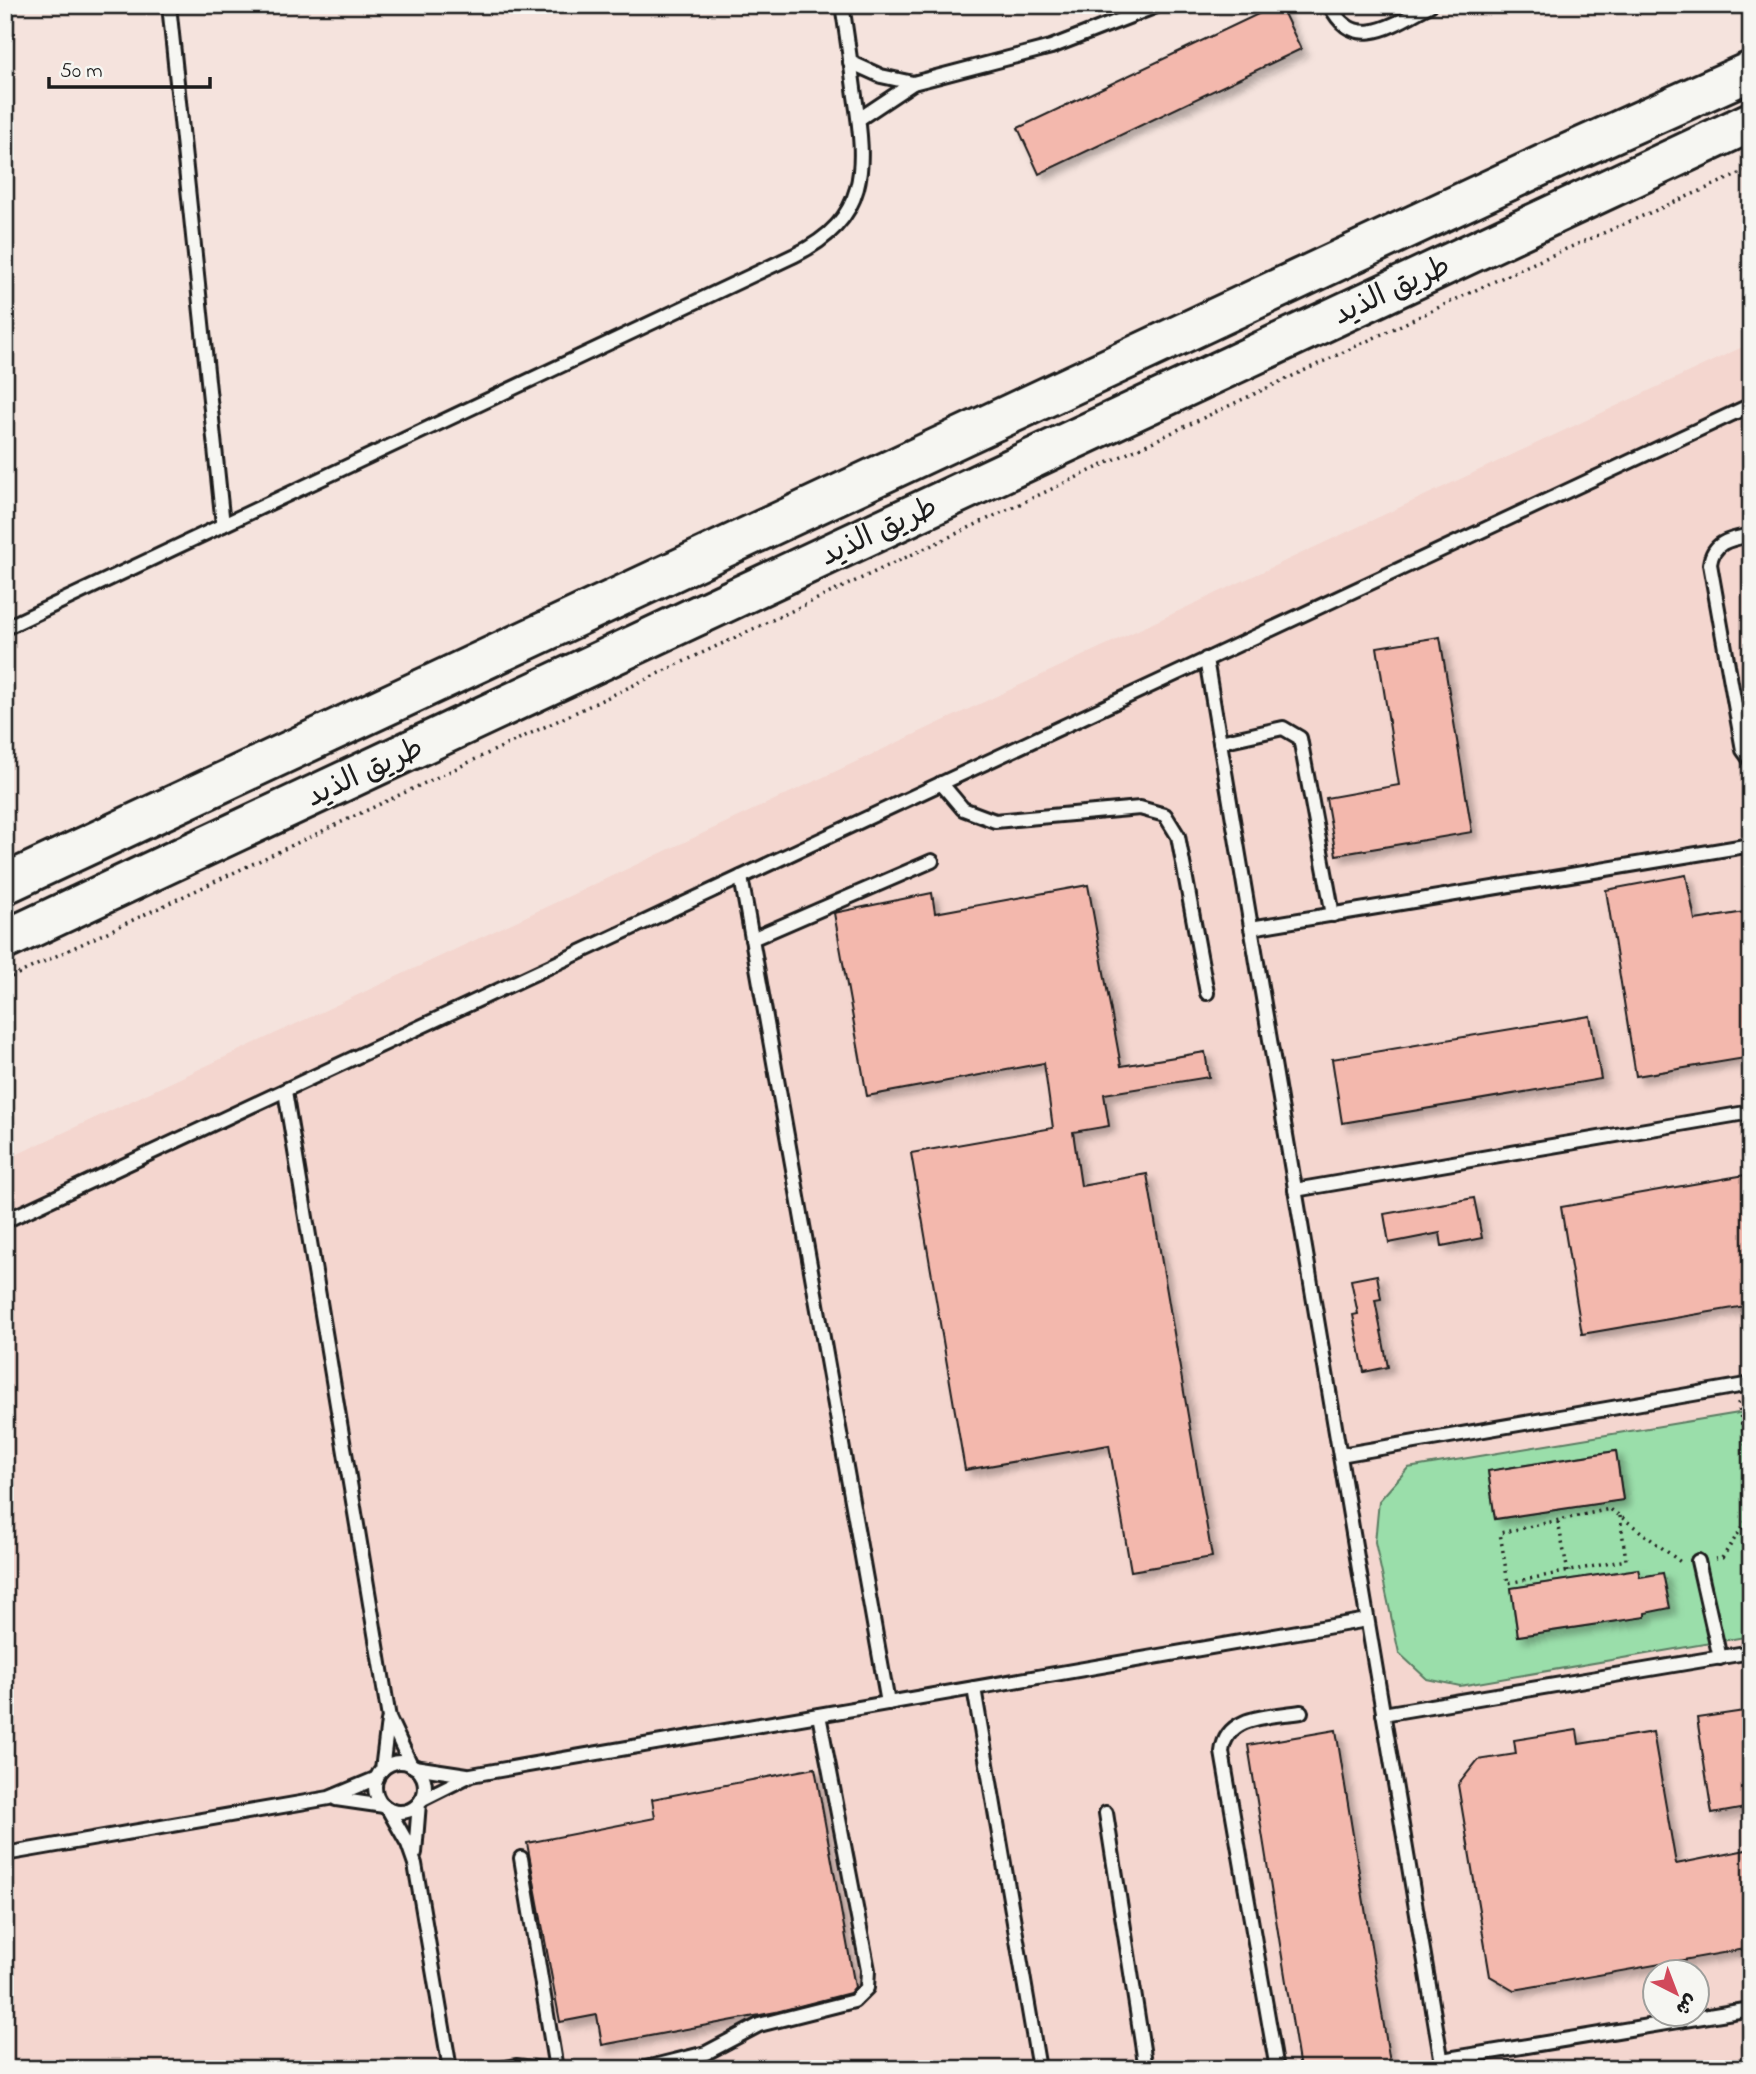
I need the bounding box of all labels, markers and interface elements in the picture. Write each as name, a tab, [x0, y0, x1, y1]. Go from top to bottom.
scale bar	[49, 46, 210, 90]
text: 50 m	[60, 57, 103, 87]
street label: طريق الذيد	[1326, 245, 1458, 338]
street label: طريق الذيد	[813, 486, 945, 579]
street label: طريق الذيد	[299, 727, 431, 820]
north arrow	[1640, 1958, 1710, 2028]
text: ش	[1669, 1987, 1703, 2021]

